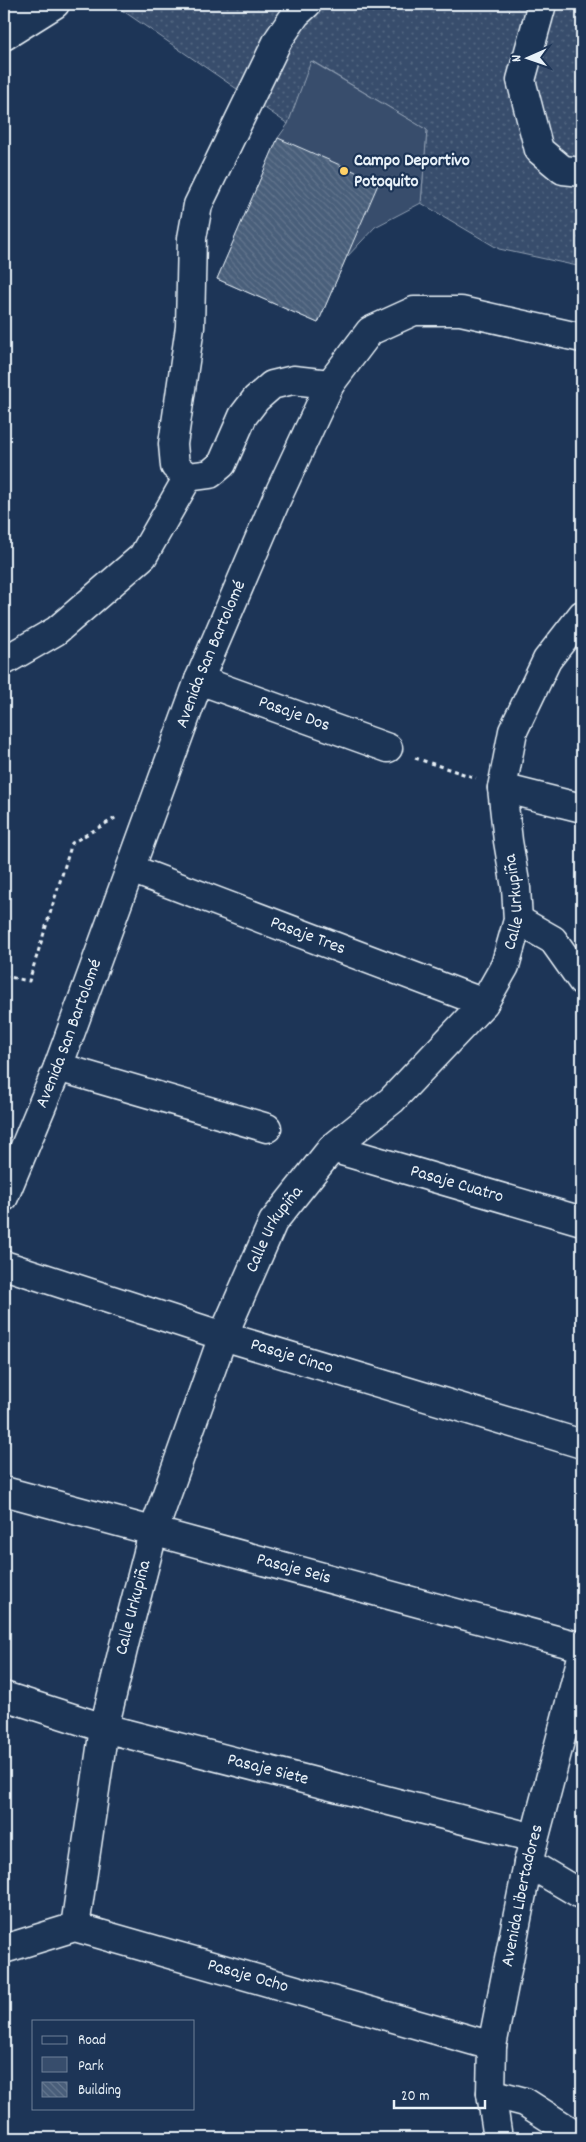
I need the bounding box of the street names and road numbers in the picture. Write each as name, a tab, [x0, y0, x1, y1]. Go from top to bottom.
street label: Avenida San Bartolomé	[170, 576, 253, 732]
street label: Pasaje Dos	[255, 690, 333, 739]
street label: Calle Urkupiña	[498, 852, 531, 953]
street label: Pasaje Tres	[266, 910, 349, 962]
street label: Avenida San Bartolomé	[30, 955, 109, 1112]
street label: Pasaje Cuatro	[407, 1159, 506, 1210]
street label: Calle Urkupiña	[240, 1180, 310, 1277]
street label: Pasaje Cinco	[247, 1332, 336, 1381]
street label: Pasaje Seis	[254, 1547, 334, 1591]
street label: Calle Urkupiña	[110, 1557, 158, 1658]
street label: Pasaje Siete	[224, 1747, 311, 1792]
street label: Avenida Libertadores	[495, 1822, 550, 1969]
street label: Pasaje Ocho	[204, 1953, 291, 2000]

